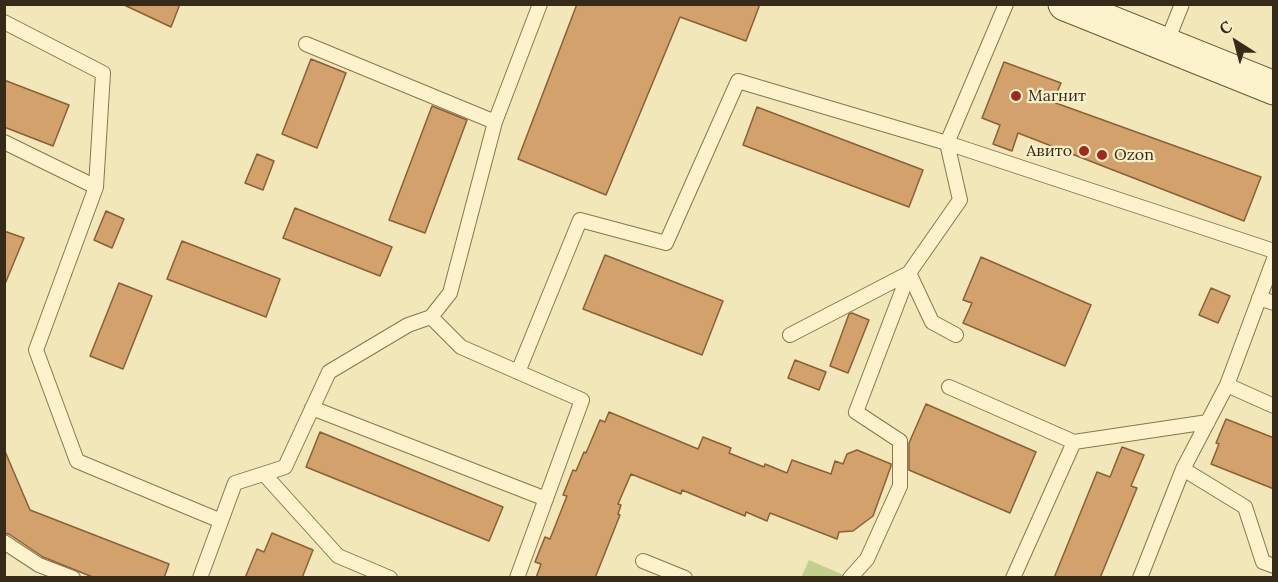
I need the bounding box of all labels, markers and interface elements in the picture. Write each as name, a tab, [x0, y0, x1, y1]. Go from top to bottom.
north arrow	[1206, 12, 1266, 72]
text: С	[1215, 16, 1236, 39]
place label: Магнит	[1028, 86, 1086, 106]
marker: Магнит	[1009, 89, 1023, 103]
place label: Авито	[1026, 141, 1072, 161]
marker: Авито	[1077, 144, 1091, 158]
place label: Ozon	[1114, 145, 1154, 165]
marker: Ozon	[1095, 148, 1109, 162]

